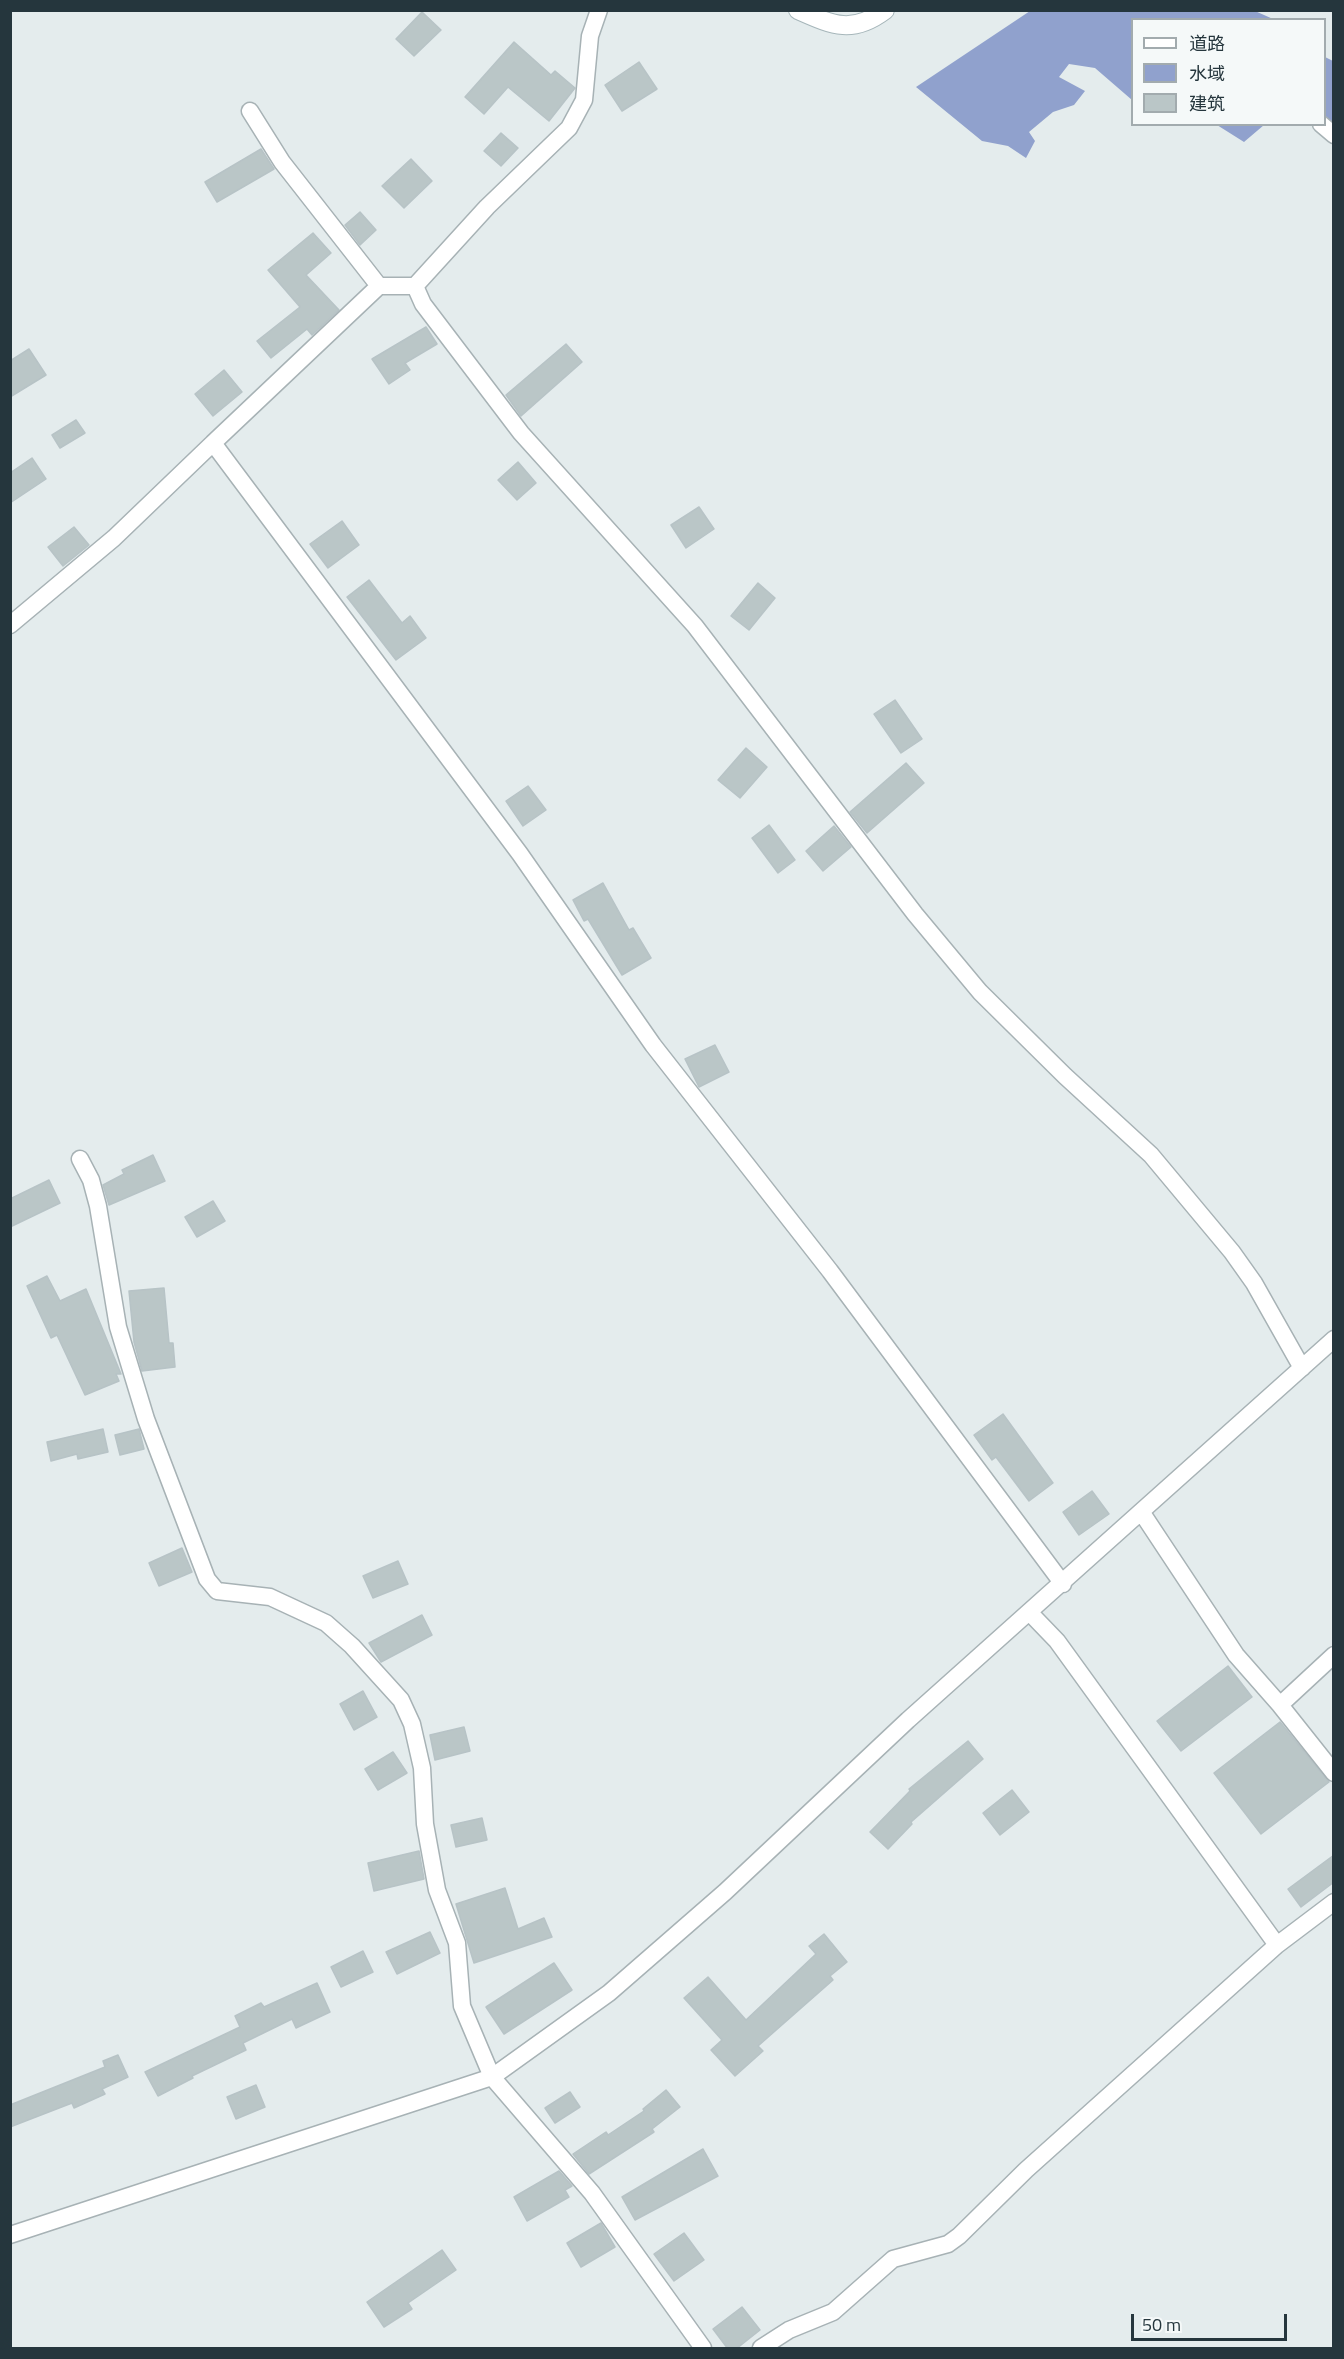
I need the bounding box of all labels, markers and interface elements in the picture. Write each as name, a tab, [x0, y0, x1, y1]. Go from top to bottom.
legend	[1131, 18, 1326, 126]
text: 道路	[1189, 30, 1225, 57]
text: 水域	[1189, 60, 1225, 87]
text: 建筑	[1189, 90, 1225, 117]
scale bar	[1134, 2302, 1290, 2340]
text: 50 m	[1142, 2311, 1181, 2338]

